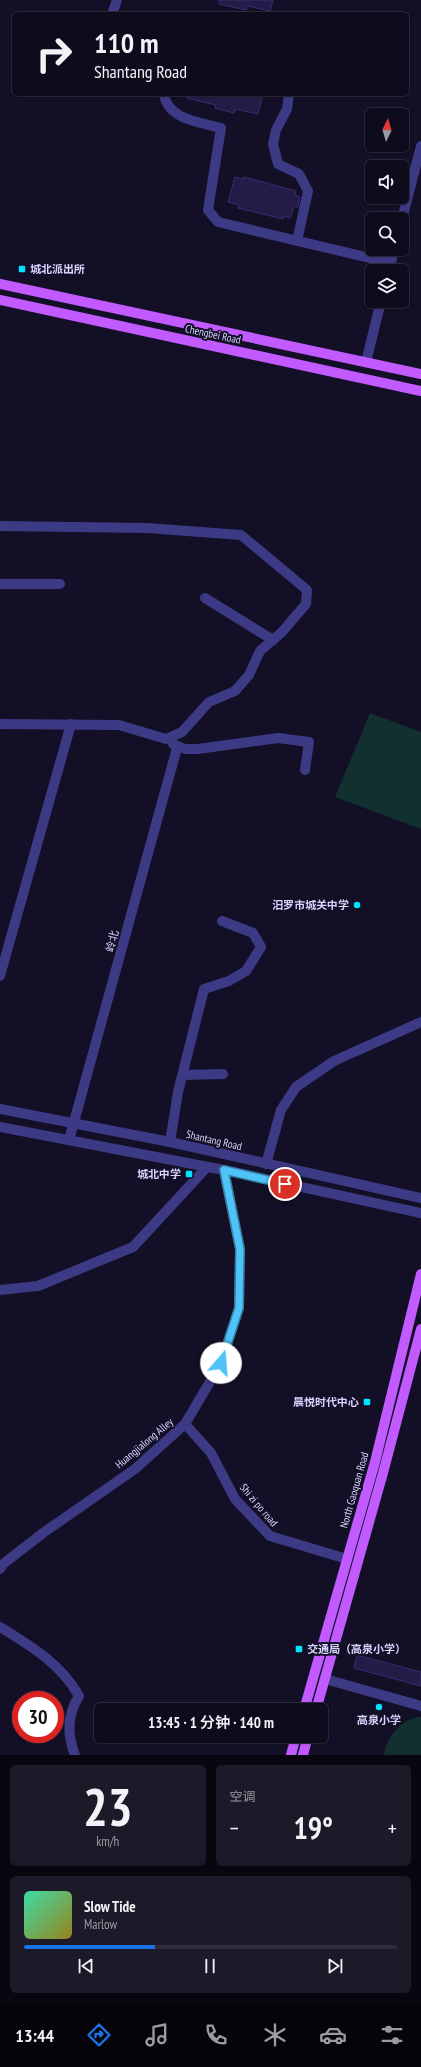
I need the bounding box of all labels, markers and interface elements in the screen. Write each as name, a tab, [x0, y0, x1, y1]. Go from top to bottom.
text: 110 m	[94, 24, 158, 61]
icon: right	[28, 28, 80, 80]
text: Shantang Road	[94, 60, 187, 83]
north arrow	[365, 108, 409, 152]
map controls	[365, 108, 409, 308]
button: sound	[365, 160, 409, 204]
button: search	[365, 212, 409, 256]
place label: 城北派出所	[30, 262, 85, 276]
marker: 城北派出所	[17, 264, 27, 274]
button: layers	[365, 264, 409, 308]
street label: Chengbei Road	[184, 321, 242, 347]
place label: 汨罗市城关中学	[272, 898, 349, 912]
marker: 汨罗市城关中学	[352, 900, 362, 910]
street label: 岭北	[102, 929, 122, 953]
street label: Shantang Road	[185, 1127, 244, 1153]
place label: 城北中学	[137, 1167, 181, 1181]
pin	[268, 1167, 302, 1201]
marker: 城北中学	[184, 1169, 194, 1179]
icon: arrive	[274, 1173, 296, 1195]
position arrow	[200, 1342, 242, 1384]
place label: 晨悦时代中心	[293, 1395, 359, 1409]
marker: 晨悦时代中心	[362, 1397, 372, 1407]
street label: Huangjialong Alley	[112, 1414, 177, 1471]
street label: North Gaoquan Road	[336, 1450, 372, 1530]
street label: Shi zi po road	[237, 1481, 281, 1529]
place label: 交通局（高泉小学）	[307, 1642, 406, 1656]
marker: 交通局（高泉小学）	[294, 1644, 304, 1654]
speed limit sign: 30	[12, 1691, 64, 1743]
marker: 高泉小学	[374, 1702, 384, 1712]
text: 13:45 · 1 分钟 · 140 m	[148, 1713, 274, 1732]
place label: 高泉小学	[357, 1713, 401, 1727]
text: 23	[83, 1773, 133, 1840]
text: 空调	[230, 1788, 256, 1805]
text: 19°	[293, 1808, 333, 1847]
text: −	[230, 1814, 239, 1842]
text: +	[388, 1814, 397, 1842]
text: km/h	[96, 1833, 119, 1850]
text: Slow Tide	[84, 1897, 136, 1916]
text: Marlow	[84, 1916, 117, 1933]
icon: previous	[75, 1955, 97, 1977]
icon: pause	[199, 1955, 221, 1977]
icon: next	[324, 1955, 346, 1977]
icon: directions	[85, 2021, 113, 2049]
icon: music	[143, 2021, 171, 2049]
icon: phone	[202, 2021, 230, 2049]
icon: climate	[261, 2021, 289, 2049]
icon: car	[319, 2021, 347, 2049]
icon: filters	[378, 2021, 406, 2049]
text: 13:44	[15, 2024, 54, 2047]

